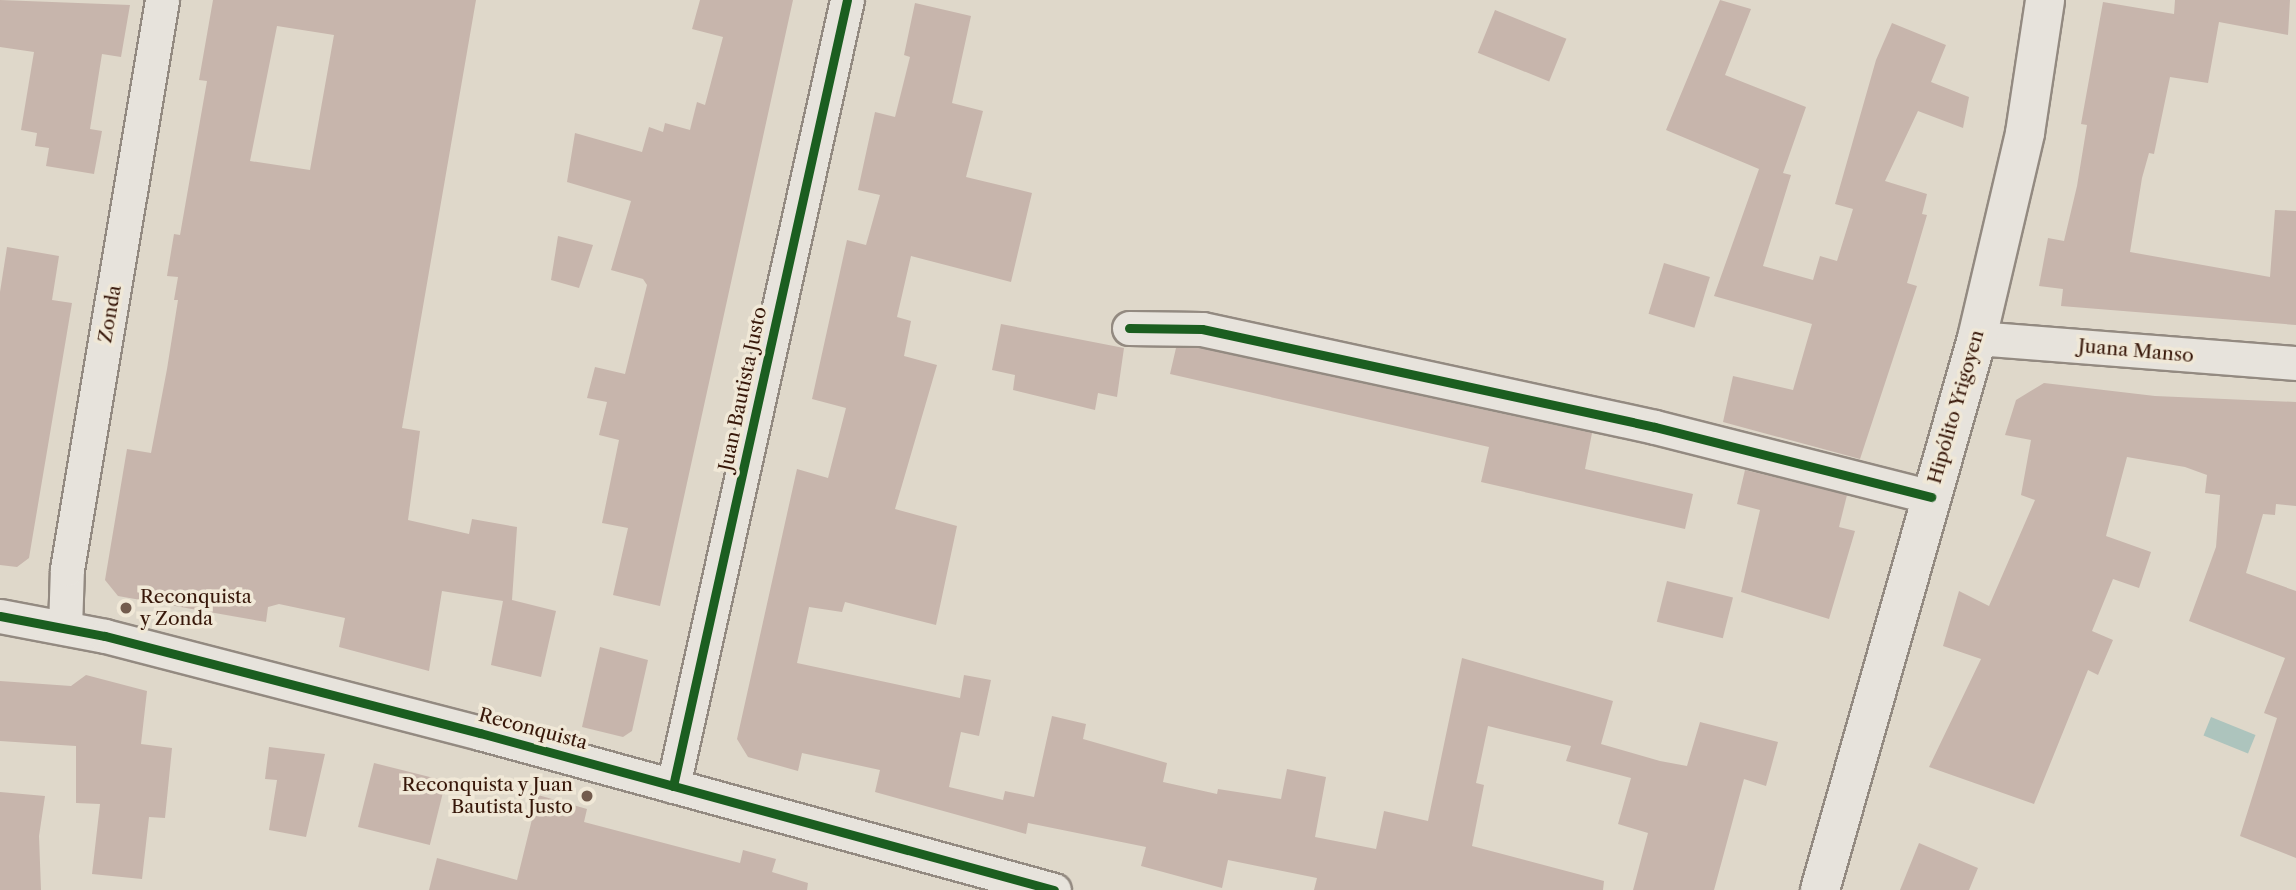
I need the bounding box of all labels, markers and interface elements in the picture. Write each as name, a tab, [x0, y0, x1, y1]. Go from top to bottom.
street label: Zonda	[94, 283, 126, 345]
street label: Juan Bautista Justo	[714, 305, 772, 473]
street label: Hipólito Yrigoyen	[1923, 327, 1989, 487]
street label: Juana Manso	[2077, 335, 2195, 367]
place label: Reconquista y Zonda	[140, 586, 252, 630]
marker: Reconquista y Zonda	[118, 600, 134, 616]
street label: Reconquista	[476, 704, 590, 754]
place label: Reconquista y Juan Bautista Justo	[400, 774, 573, 818]
marker: Reconquista y Juan Bautista Justo	[579, 788, 595, 804]

